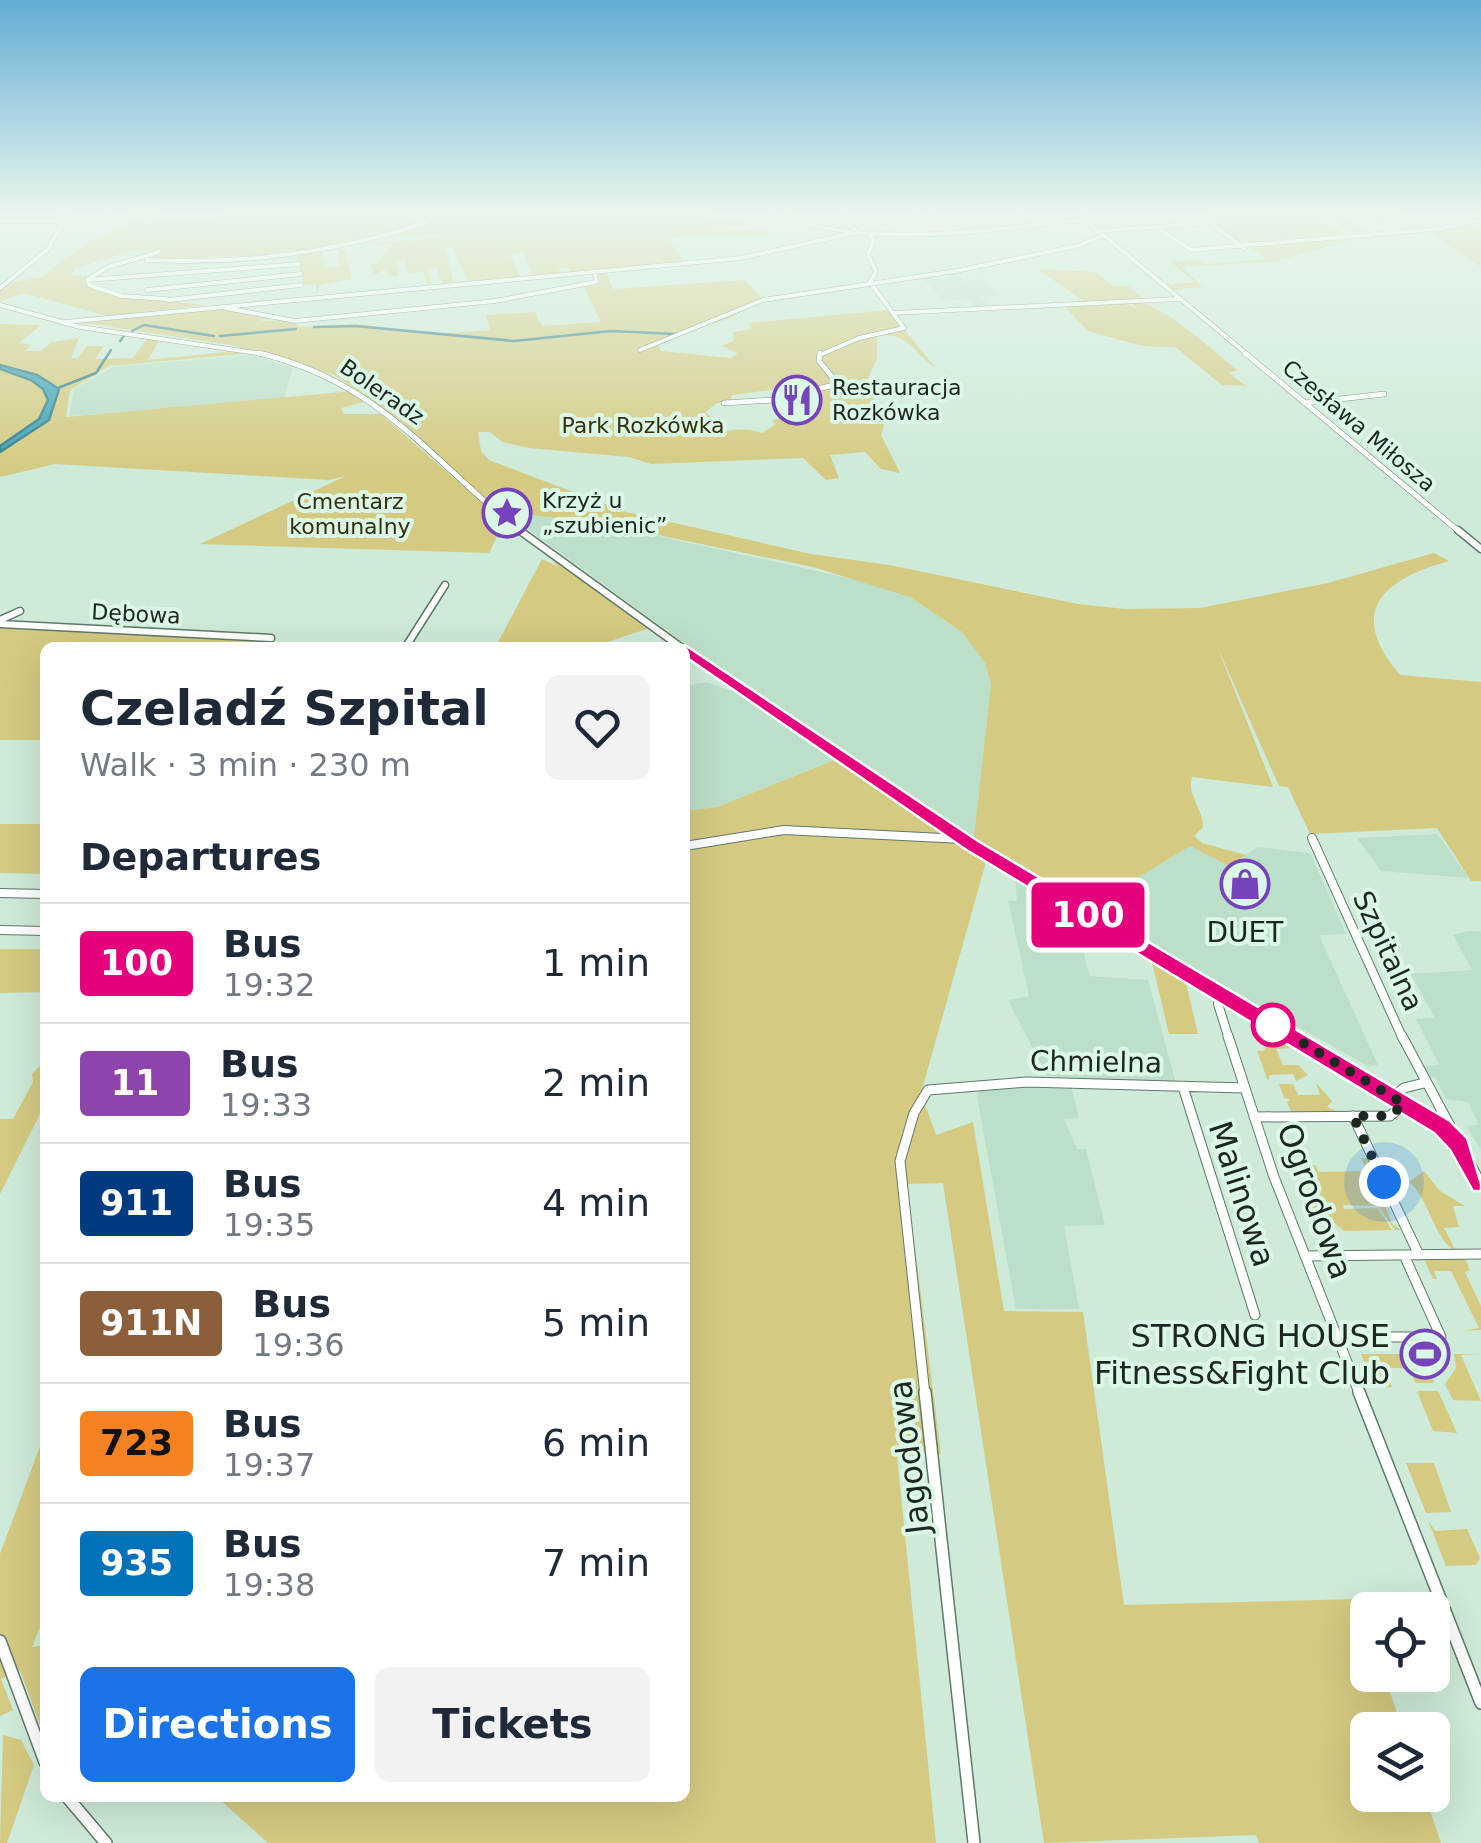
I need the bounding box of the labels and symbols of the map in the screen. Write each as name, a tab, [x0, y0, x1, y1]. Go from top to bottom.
street label: Boleradz	[335, 354, 429, 430]
street label: Czesława Miłosza	[1278, 355, 1440, 497]
restaurant icon: Restauracja Rozkówka	[771, 374, 823, 426]
place label: Restauracja Rozkówka	[832, 375, 962, 425]
park label: Park Rozkówka	[561, 413, 725, 438]
place icon: Krzyż u „szubienic”	[481, 487, 533, 539]
place label: Krzyż u „szubienic”	[542, 488, 668, 538]
park label: Cmentarz komunalny	[289, 489, 411, 539]
street label: Dębowa	[91, 599, 181, 629]
shop icon: DUET	[1219, 858, 1271, 910]
line badge: 100	[1030, 882, 1146, 948]
street label: Szpitalna	[1346, 886, 1430, 1016]
place label: DUET	[1207, 916, 1284, 949]
unlabelled marker	[1252, 1004, 1294, 1046]
street label: Chmielna	[1030, 1044, 1162, 1080]
street label: Malinowa	[1201, 1116, 1283, 1272]
street label: Ogrodowa	[1269, 1118, 1361, 1284]
your location	[1359, 1157, 1409, 1207]
place label: STRONG HOUSE Fitness&Fight Club	[1094, 1317, 1390, 1392]
sports icon: STRONG HOUSE Fitness&Fight Club	[1399, 1328, 1451, 1380]
street label: Jagodowa	[881, 1378, 938, 1538]

